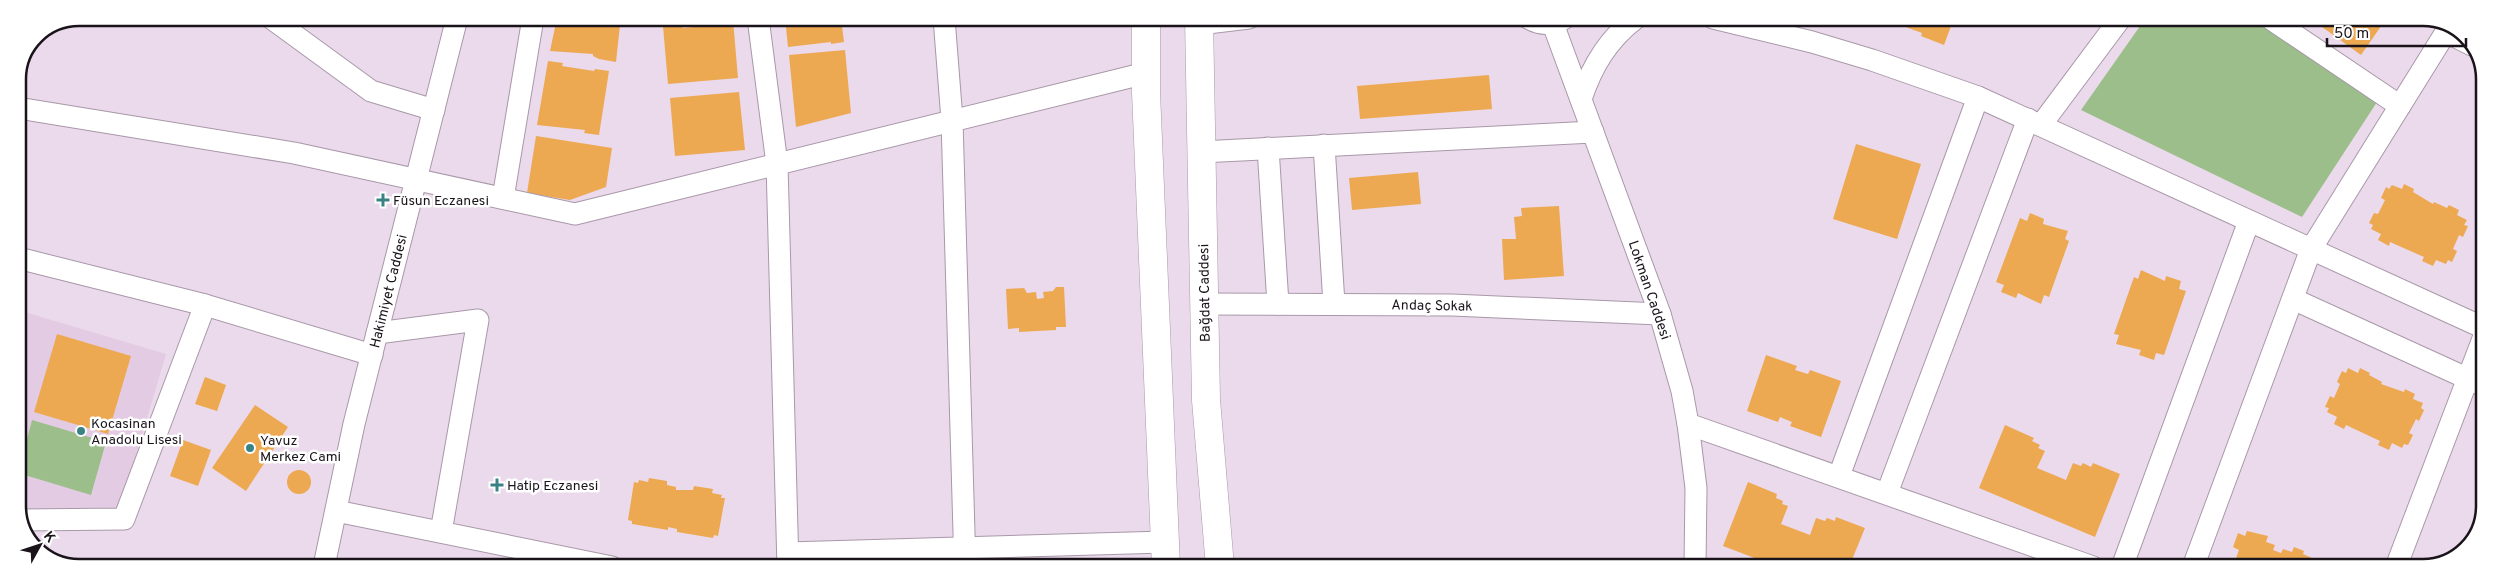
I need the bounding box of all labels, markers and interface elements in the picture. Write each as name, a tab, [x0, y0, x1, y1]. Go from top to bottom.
scale bar	[2327, 15, 2466, 47]
text: 50 m	[2334, 25, 2369, 44]
place label: Füsun Eczanesi	[393, 193, 489, 210]
marker: Füsun Eczanesi	[377, 194, 389, 206]
street label: Hakimiyet Caddesi	[367, 233, 412, 350]
street label: Lokman Caddesi	[1624, 239, 1673, 342]
street label: Bağdat Caddesi	[1196, 244, 1215, 342]
street label: Andaç Sokak	[1391, 297, 1473, 316]
place label: Kocasinan Anadolu Lisesi	[91, 416, 182, 449]
marker: Kocasinan Anadolu Lisesi	[75, 425, 87, 437]
place label: Yavuz Merkez Cami	[260, 433, 341, 466]
marker: Yavuz Merkez Cami	[244, 442, 256, 454]
place label: Hatip Eczanesi	[507, 478, 598, 495]
marker: Hatip Eczanesi	[491, 479, 503, 491]
north arrow	[15, 520, 65, 570]
text: K	[39, 528, 59, 547]

